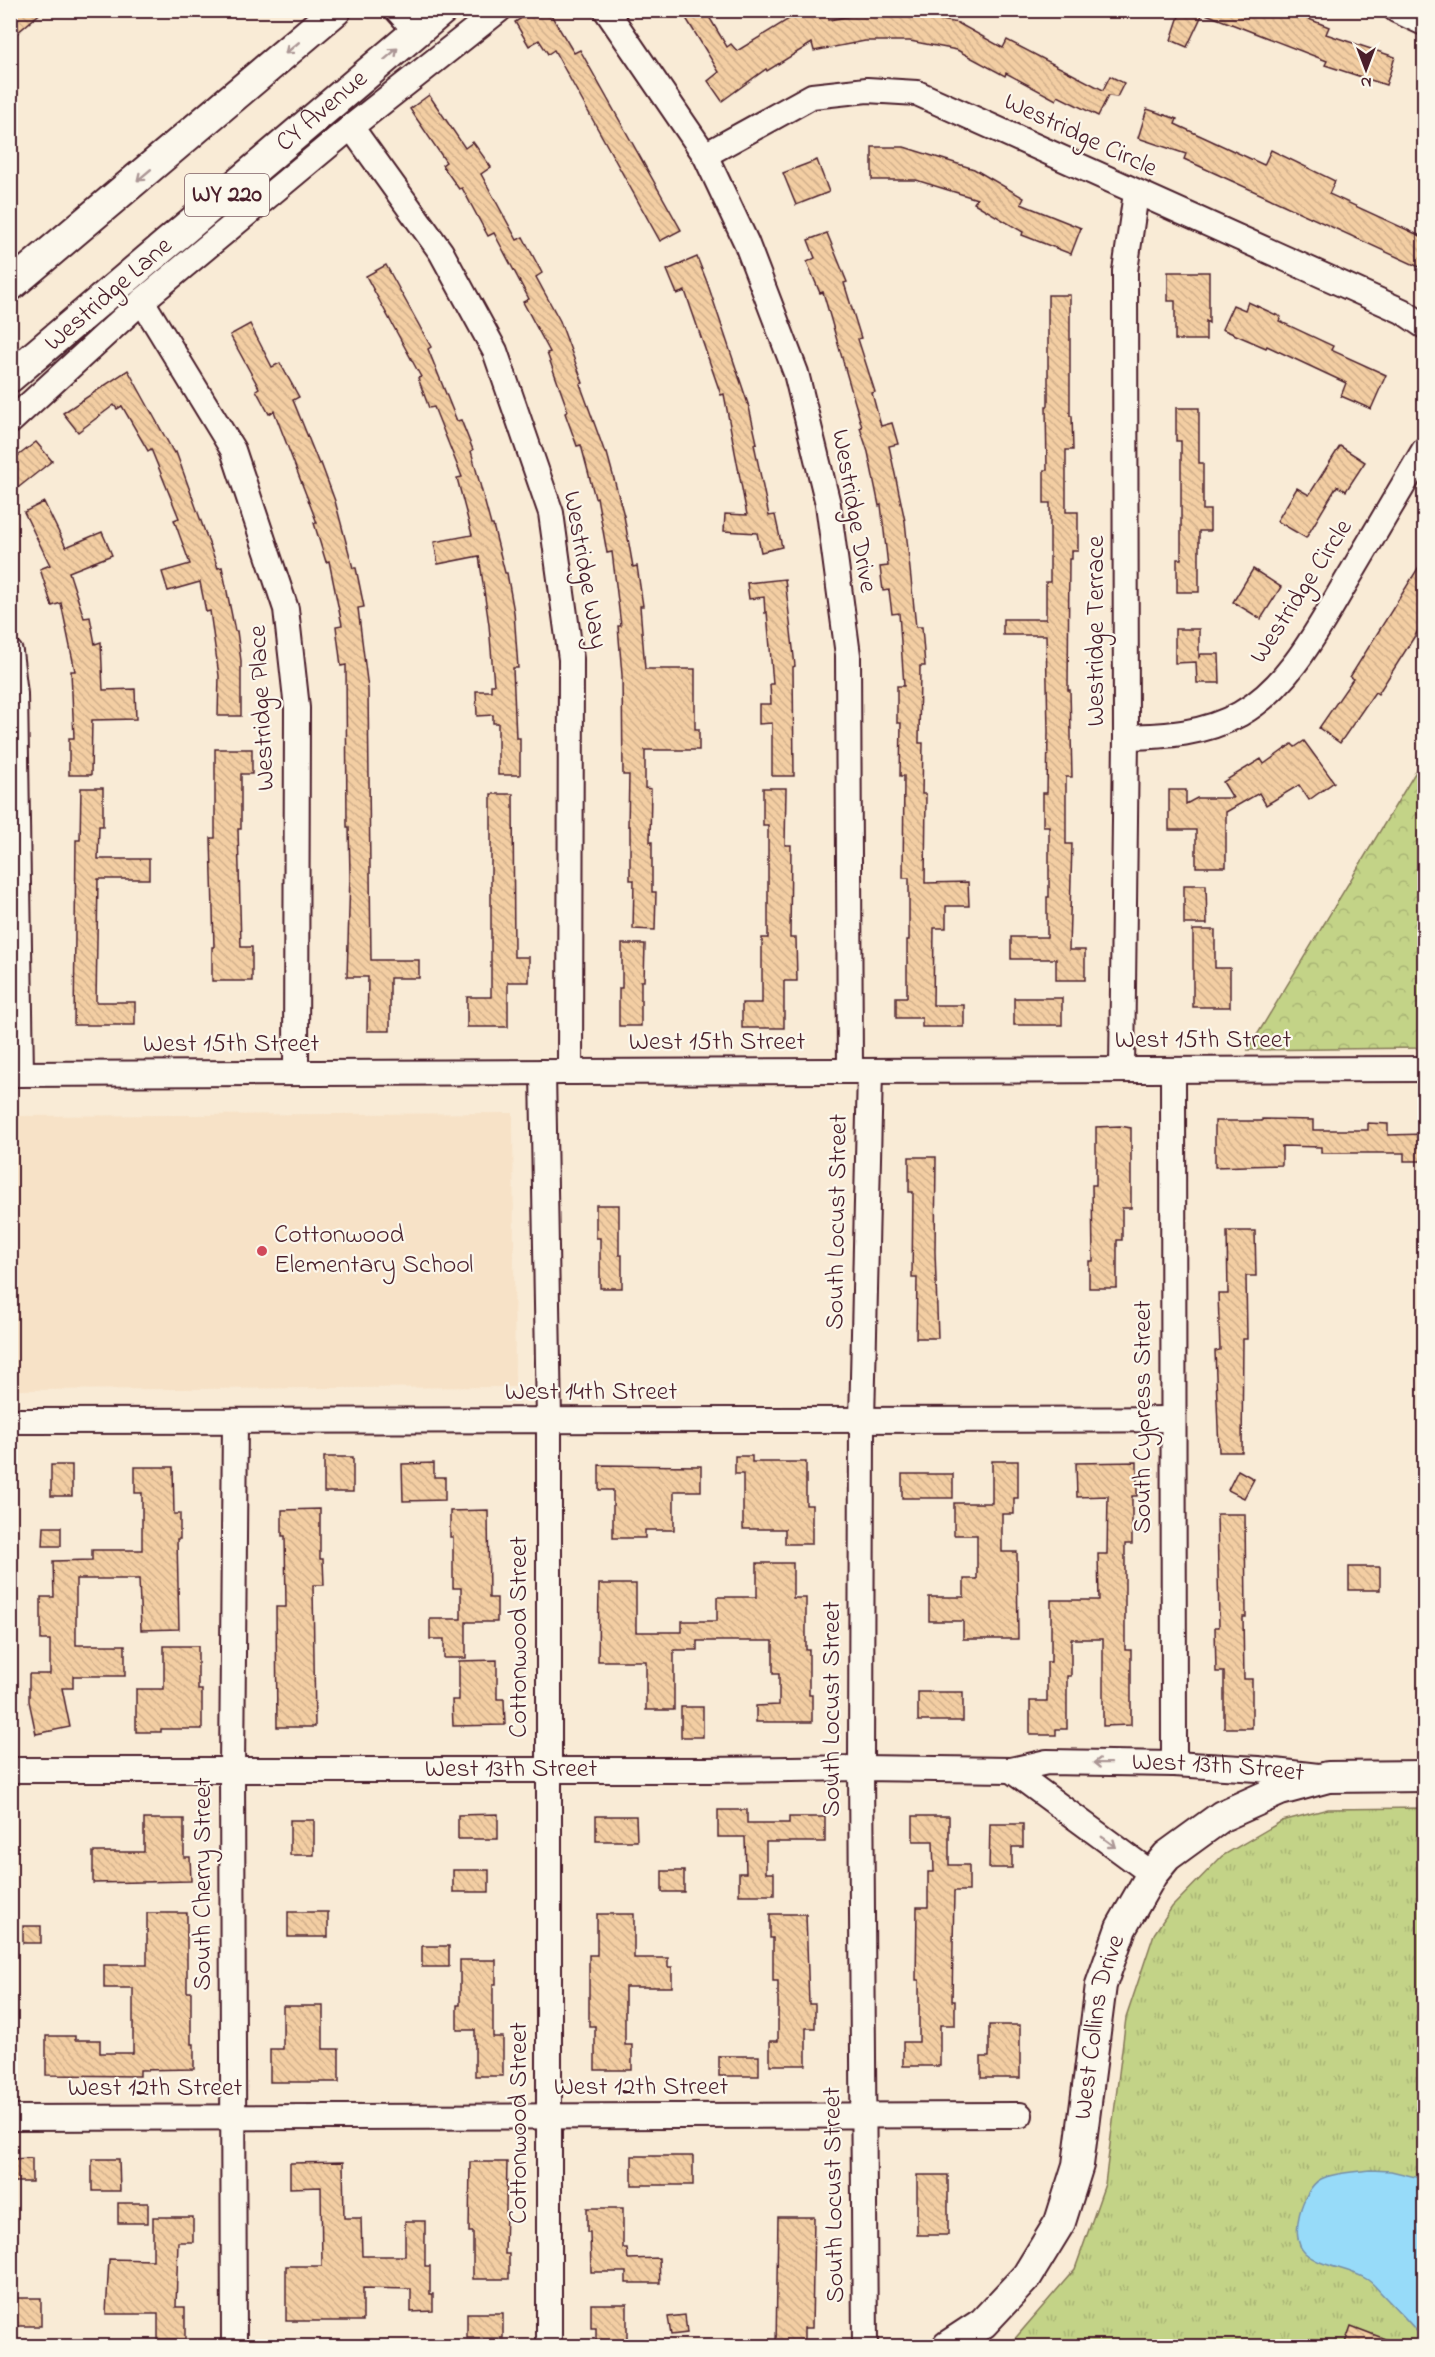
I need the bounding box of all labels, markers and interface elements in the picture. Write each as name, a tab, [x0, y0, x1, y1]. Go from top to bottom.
north arrow	[1336, 39, 1396, 99]
one-way arrow	[284, 42, 300, 55]
one-way arrow	[383, 47, 398, 61]
street label: CY Avenue	[268, 61, 377, 162]
text: N	[1360, 70, 1371, 94]
street label: Westridge Circle	[997, 84, 1163, 188]
one-way arrow	[137, 168, 152, 182]
road number: WY 220	[185, 174, 269, 216]
street label: Westridge Lane	[36, 228, 182, 362]
street label: Westridge Drive	[820, 426, 886, 596]
street label: Westridge Way	[551, 488, 617, 652]
street label: Westridge Circle	[1241, 512, 1363, 672]
street label: Westridge Terrace	[1078, 535, 1116, 726]
street label: Westridge Place	[240, 624, 286, 792]
street label: West 15th Street	[1115, 1022, 1292, 1060]
street label: West 15th Street	[629, 1024, 806, 1062]
street label: West 15th Street	[143, 1026, 320, 1064]
street label: South Locust Street	[817, 1113, 859, 1330]
place label: Cottonwood Elementary School	[274, 1217, 473, 1285]
marker: Cottonwood Elementary School	[255, 1244, 269, 1258]
street label: South Cypress Street	[1125, 1300, 1163, 1534]
street label: West 14th Street	[505, 1374, 677, 1412]
street label: Cottonwood Street	[501, 1536, 539, 1738]
street label: South Locust Street	[814, 1601, 852, 1817]
street label: West 13th Street	[1132, 1744, 1306, 1793]
street label: West 13th Street	[425, 1751, 598, 1789]
one-way arrow	[1093, 1757, 1113, 1769]
street label: South Cherry Street	[185, 1777, 223, 1991]
one-way arrow	[1100, 1836, 1116, 1848]
street label: West Collins Drive	[1065, 1929, 1136, 2122]
street label: Cottonwood Street	[501, 2022, 539, 2224]
street label: West 12th Street	[554, 2069, 729, 2107]
street label: West 12th Street	[68, 2070, 243, 2108]
street label: South Locust Street	[814, 2086, 856, 2303]

